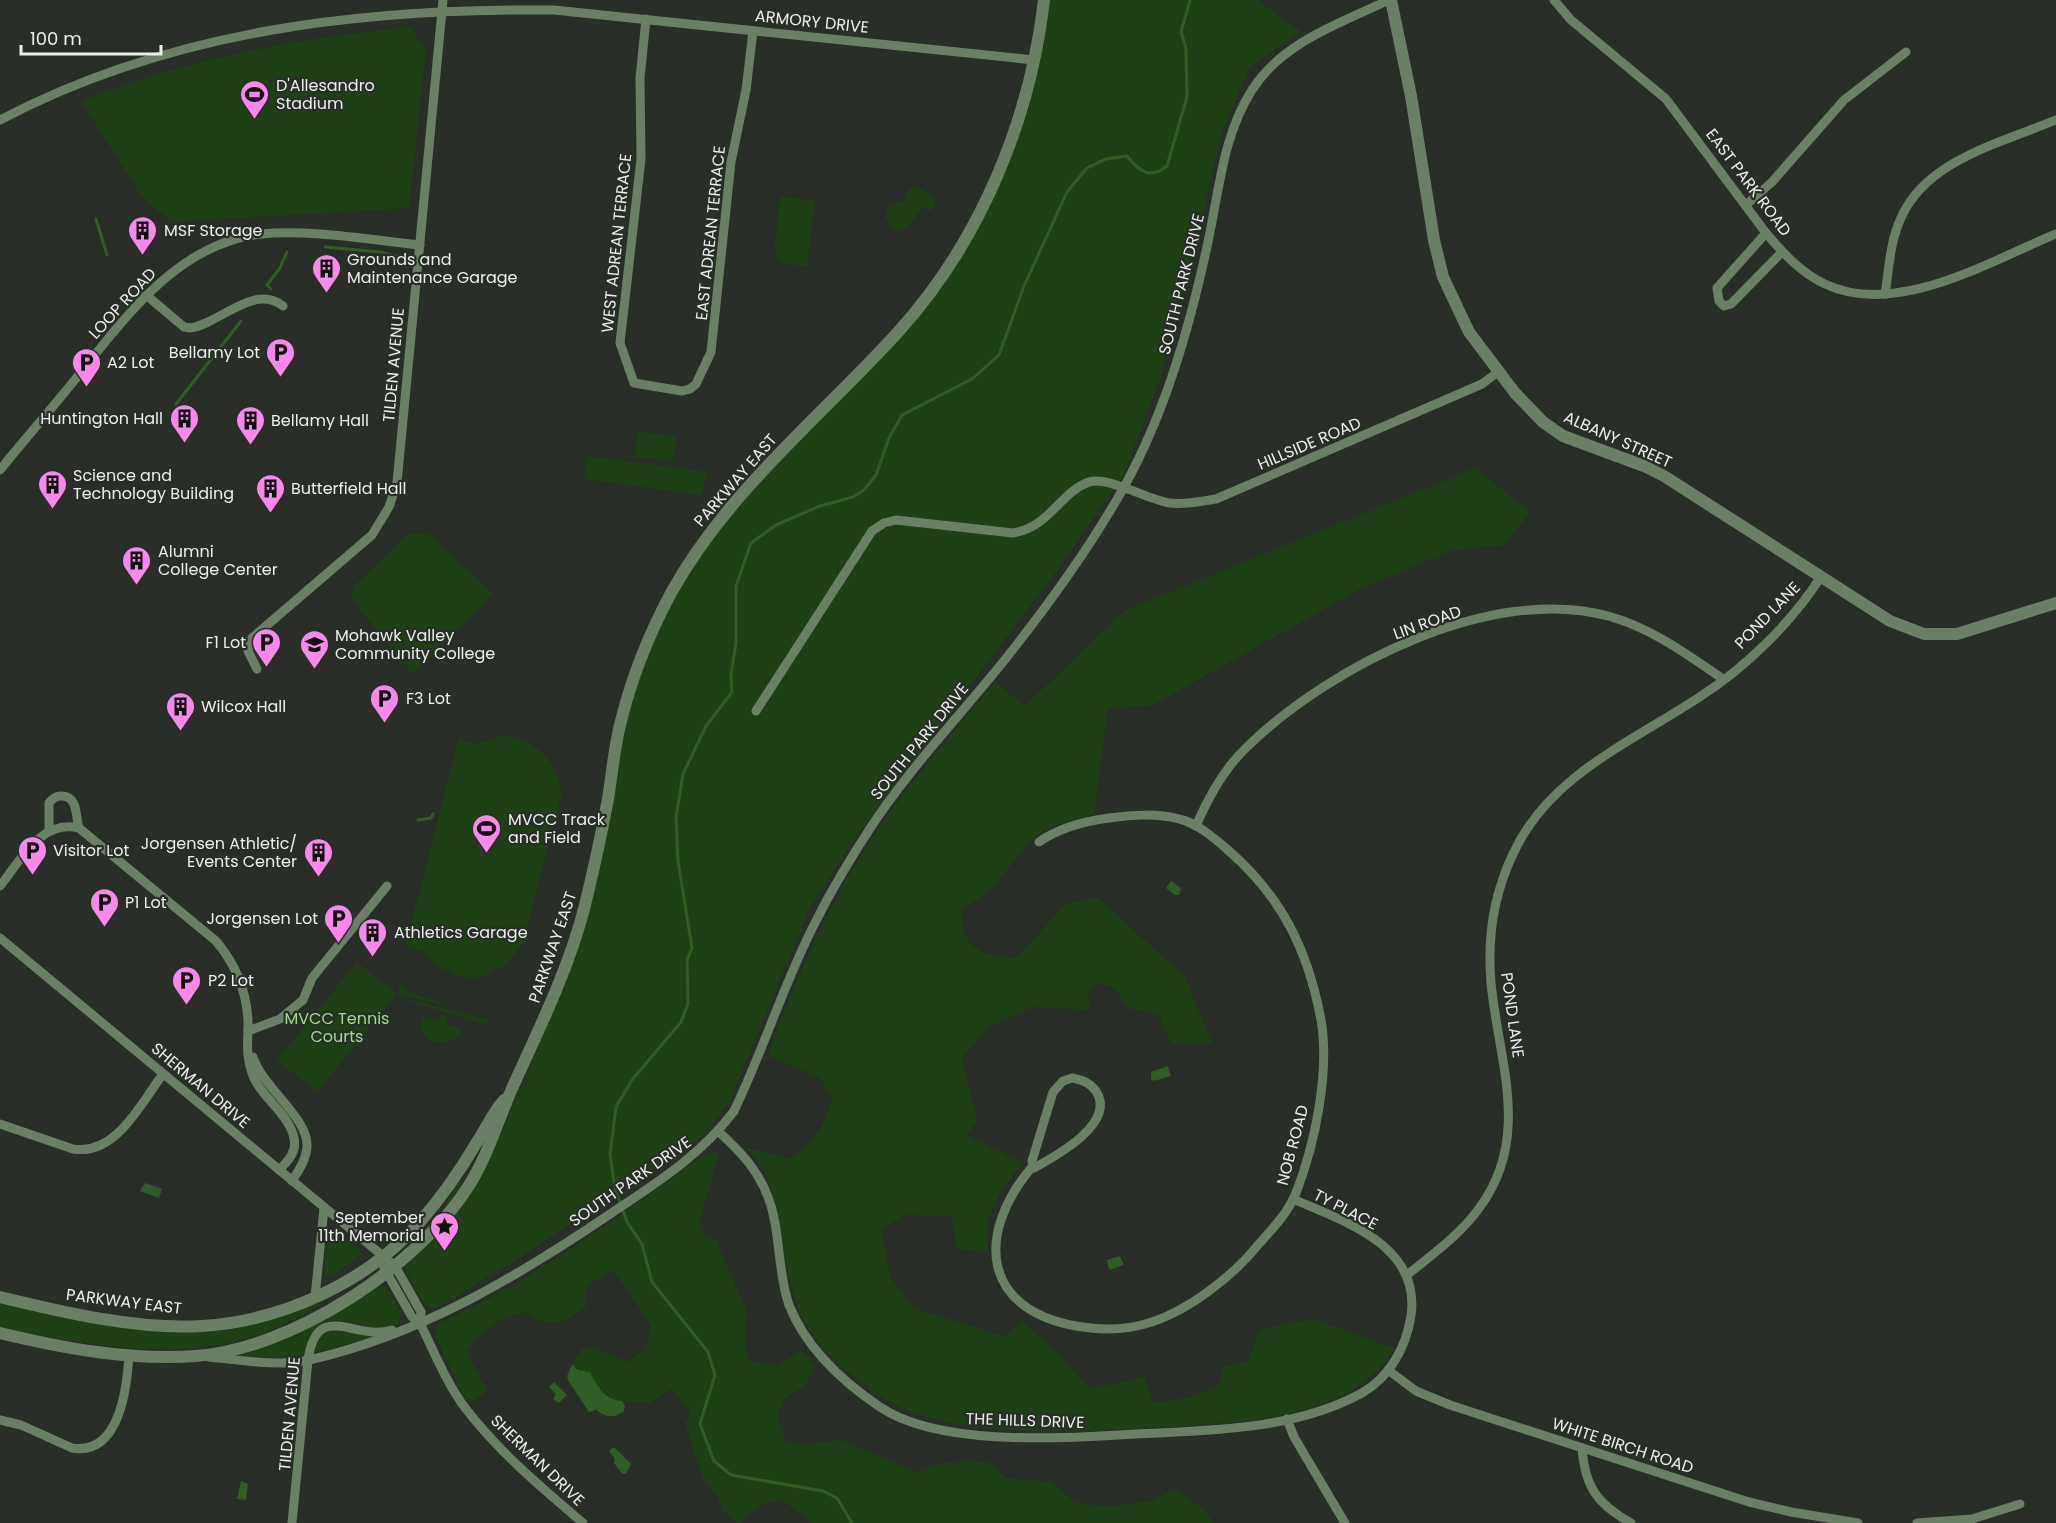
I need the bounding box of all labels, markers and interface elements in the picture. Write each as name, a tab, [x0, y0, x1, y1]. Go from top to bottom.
street label: ARMORY DRIVE	[754, 4, 870, 39]
scale bar	[21, 18, 160, 56]
text: 100 m	[30, 26, 82, 51]
place label: D'Allesandro Stadium	[276, 74, 375, 115]
sports icon: D'Allesandro Stadium	[239, 78, 271, 120]
street label: EAST PARK ROAD	[1700, 124, 1797, 241]
street label: EAST ADREAN TERRACE	[690, 145, 731, 321]
street label: WEST ADREAN TERRACE	[596, 152, 637, 334]
street label: SOUTH PARK DRIVE	[1153, 211, 1210, 357]
building icon: MSF Storage	[127, 214, 159, 256]
place label: MSF Storage	[164, 219, 263, 242]
place label: Grounds and Maintenance Garage	[347, 248, 518, 289]
building icon: Grounds and Maintenance Garage	[310, 252, 342, 294]
street label: LOOP ROAD	[83, 263, 161, 344]
street label: TILDEN AVENUE	[377, 307, 410, 423]
parking icon: Bellamy Lot	[265, 336, 297, 378]
place label: Bellamy Lot	[169, 341, 260, 364]
parking icon: A2 Lot	[70, 346, 102, 388]
place label: A2 Lot	[107, 351, 154, 374]
building icon: Huntington Hall	[168, 402, 200, 444]
building icon: Bellamy Hall	[234, 404, 266, 446]
street label: ALBANY STREET	[1560, 405, 1676, 474]
place label: Huntington Hall	[40, 407, 163, 430]
place label: Bellamy Hall	[271, 409, 369, 432]
street label: HILLSIDE ROAD	[1254, 411, 1364, 476]
street label: PARKWAY EAST	[689, 429, 782, 532]
place label: Science and Technology Building	[73, 464, 234, 505]
building icon: Science and Technology Building	[36, 468, 68, 510]
building icon: Butterfield Hall	[254, 472, 286, 514]
place label: Butterfield Hall	[291, 477, 407, 500]
place label: Alumni College Center	[158, 540, 278, 581]
building icon: Alumni College Center	[121, 544, 153, 586]
street label: POND LANE	[1729, 576, 1805, 654]
street label: LIN ROAD	[1390, 600, 1464, 645]
place label: Mohawk Valley Community College	[335, 624, 495, 665]
parking icon: F1 Lot	[251, 626, 283, 668]
school or university icon: Mohawk Valley Community College	[298, 628, 330, 670]
place label: F1 Lot	[206, 631, 246, 654]
street label: SOUTH PARK DRIVE	[865, 678, 974, 805]
parking icon: F3 Lot	[369, 682, 401, 724]
place label: F3 Lot	[406, 687, 451, 710]
building icon: Wilcox Hall	[164, 690, 196, 732]
place label: Wilcox Hall	[201, 695, 286, 718]
place label: MVCC Track and Field	[508, 808, 606, 849]
sports icon: MVCC Track and Field	[471, 812, 503, 854]
place label: Jorgensen Athletic/ Events Center	[141, 832, 297, 873]
parking icon: Visitor Lot	[16, 834, 48, 876]
building icon: Jorgensen Athletic/ Events Center	[302, 836, 334, 878]
place label: Visitor Lot	[53, 839, 129, 862]
parking icon: P1 Lot	[88, 886, 120, 928]
street label: PARKWAY EAST	[523, 888, 582, 1006]
place label: P1 Lot	[125, 891, 167, 914]
parking icon: Jorgensen Lot	[323, 902, 355, 944]
place label: Jorgensen Lot	[207, 907, 318, 930]
building icon: Athletics Garage	[357, 916, 389, 958]
place label: Athletics Garage	[394, 921, 528, 944]
parking icon: P2 Lot	[171, 964, 203, 1006]
place label: P2 Lot	[208, 969, 254, 992]
street label: POND LANE	[1495, 971, 1530, 1059]
park label: MVCC Tennis Courts	[285, 1007, 389, 1048]
street label: SHERMAN DRIVE	[146, 1037, 255, 1134]
street label: NOB ROAD	[1271, 1102, 1314, 1188]
street label: SOUTH PARK DRIVE	[565, 1131, 696, 1232]
street label: TY PLACE	[1309, 1183, 1382, 1236]
place label: September 11th Memorial	[318, 1206, 424, 1247]
place icon: September 11th Memorial	[429, 1210, 461, 1252]
street label: PARKWAY EAST	[65, 1283, 183, 1320]
street label: TILDEN AVENUE	[273, 1356, 306, 1472]
street label: THE HILLS DRIVE	[965, 1407, 1085, 1434]
street label: SHERMAN DRIVE	[486, 1410, 590, 1511]
street label: WHITE BIRCH ROAD	[1549, 1412, 1696, 1479]

